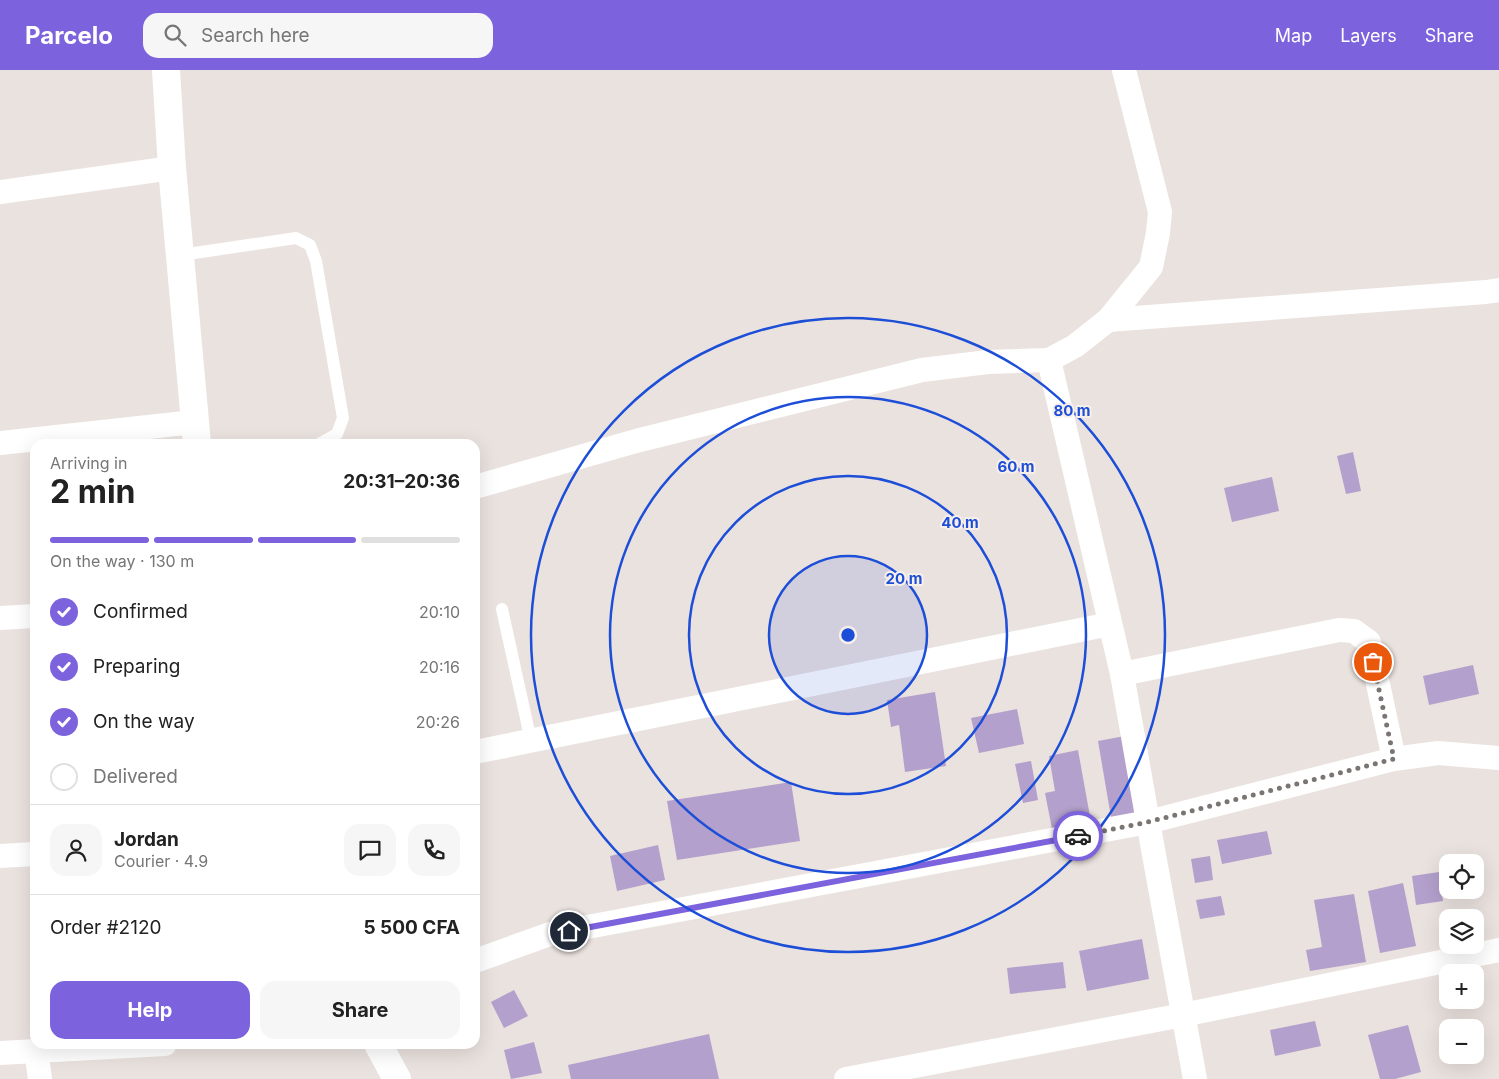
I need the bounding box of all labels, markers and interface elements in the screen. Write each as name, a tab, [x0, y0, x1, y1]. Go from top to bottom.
search box	[143, 13, 493, 58]
text: Parcelo	[25, 21, 113, 50]
icon: search	[161, 21, 189, 49]
text: Search here	[201, 24, 310, 47]
text: Map	[1275, 25, 1312, 46]
text: Layers	[1340, 25, 1397, 46]
text: Share	[1425, 25, 1474, 46]
text: 80 m	[1053, 401, 1091, 420]
text: Arriving in	[50, 453, 127, 473]
text: 60 m	[997, 457, 1035, 476]
text: 20:31–20:36	[343, 470, 460, 493]
text: 2 min	[50, 472, 136, 511]
text: 40 m	[941, 513, 979, 532]
text: On the way · 130 m	[50, 551, 194, 571]
text: 20 m	[886, 569, 922, 588]
icon: check	[50, 598, 78, 626]
text: Confirmed	[93, 600, 188, 623]
text: 20:10	[419, 602, 460, 622]
centre of rings	[839, 626, 857, 644]
pin	[1352, 641, 1394, 683]
icon: bag	[1359, 648, 1387, 676]
icon: check	[50, 653, 78, 681]
text: Preparing	[93, 655, 180, 678]
text: 20:16	[419, 657, 460, 677]
icon: check	[50, 708, 78, 736]
text: On the way	[93, 710, 195, 733]
text: 20:26	[416, 712, 460, 732]
text: Delivered	[93, 765, 178, 788]
courier	[1053, 811, 1103, 861]
icon: car	[1064, 822, 1092, 850]
button: person	[50, 824, 102, 876]
button: chat	[344, 824, 396, 876]
button: phone	[408, 824, 460, 876]
text: Jordan	[114, 828, 179, 851]
text: Courier · 4.9	[114, 851, 208, 871]
map controls	[1439, 854, 1484, 1064]
button: locate	[1439, 854, 1484, 899]
button: layers	[1439, 909, 1484, 954]
pin	[548, 910, 590, 952]
text: Order #2120	[50, 916, 162, 939]
text: 5 500 CFA	[363, 916, 460, 939]
icon: home	[555, 917, 583, 945]
button: +	[1439, 964, 1484, 1009]
button: Help	[50, 981, 250, 1039]
button: Share	[260, 981, 460, 1039]
button: −	[1439, 1019, 1484, 1064]

